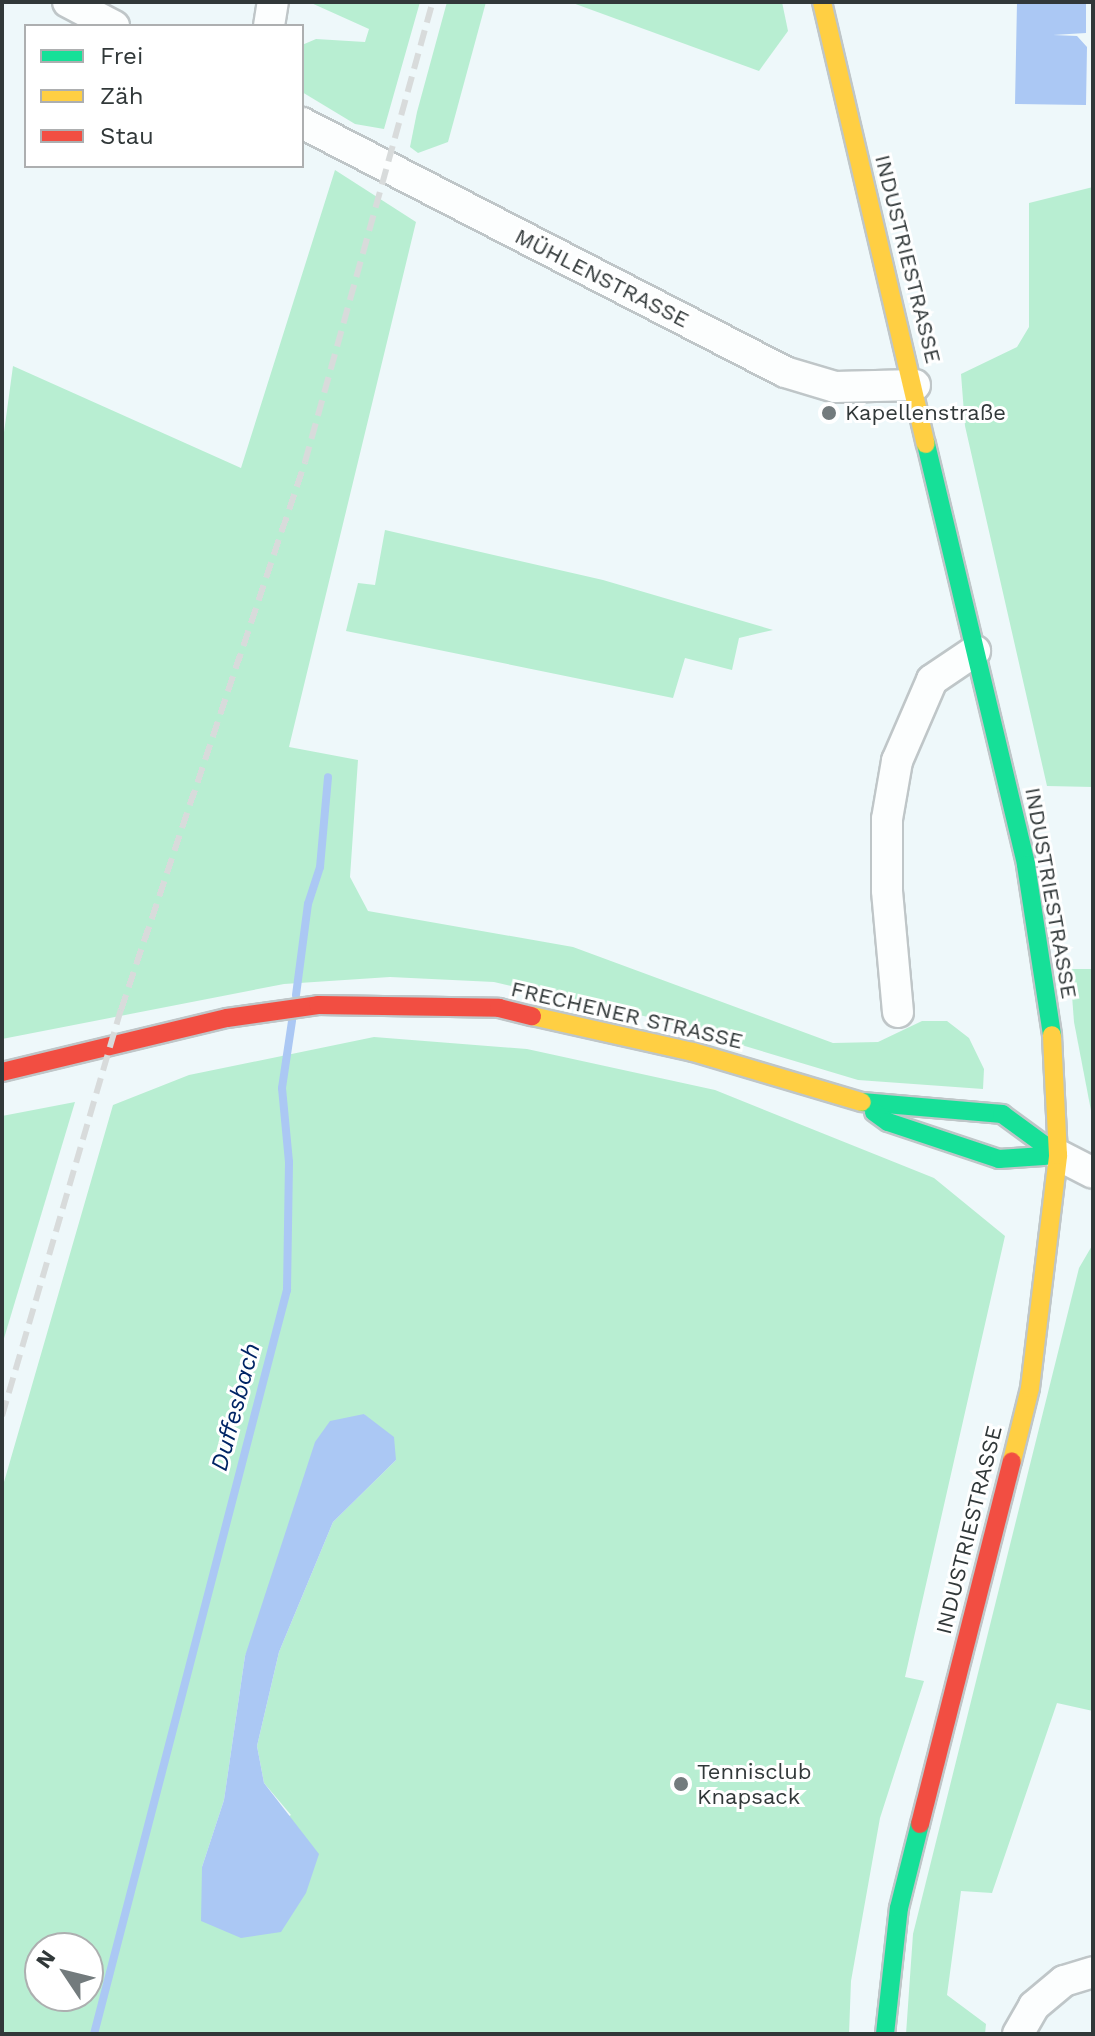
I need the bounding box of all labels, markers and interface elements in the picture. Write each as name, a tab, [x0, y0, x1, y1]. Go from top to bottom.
legend	[24, 24, 304, 168]
text: Frei	[100, 42, 143, 70]
text: Zäh	[100, 82, 144, 110]
text: Stau	[100, 122, 154, 150]
street label: INDUSTRIESTRASSE	[869, 152, 947, 366]
street label: MÜHLENSTRASSE	[511, 223, 693, 333]
place label: Kapellenstraße	[845, 400, 1006, 426]
marker: Kapellenstraße	[820, 404, 838, 422]
street label: INDUSTRIESTRASSE	[1019, 785, 1083, 1001]
street label: FRECHENER STRASSE	[508, 975, 746, 1055]
water label: Duffesbach	[205, 1340, 267, 1474]
street label: INDUSTRIESTRASSE	[930, 1423, 1008, 1637]
place label: Tennisclub Knapsack	[697, 1758, 812, 1810]
marker: Tennisclub Knapsack	[672, 1775, 690, 1793]
north arrow	[24, 1932, 104, 2012]
text: N	[31, 1945, 60, 1973]

